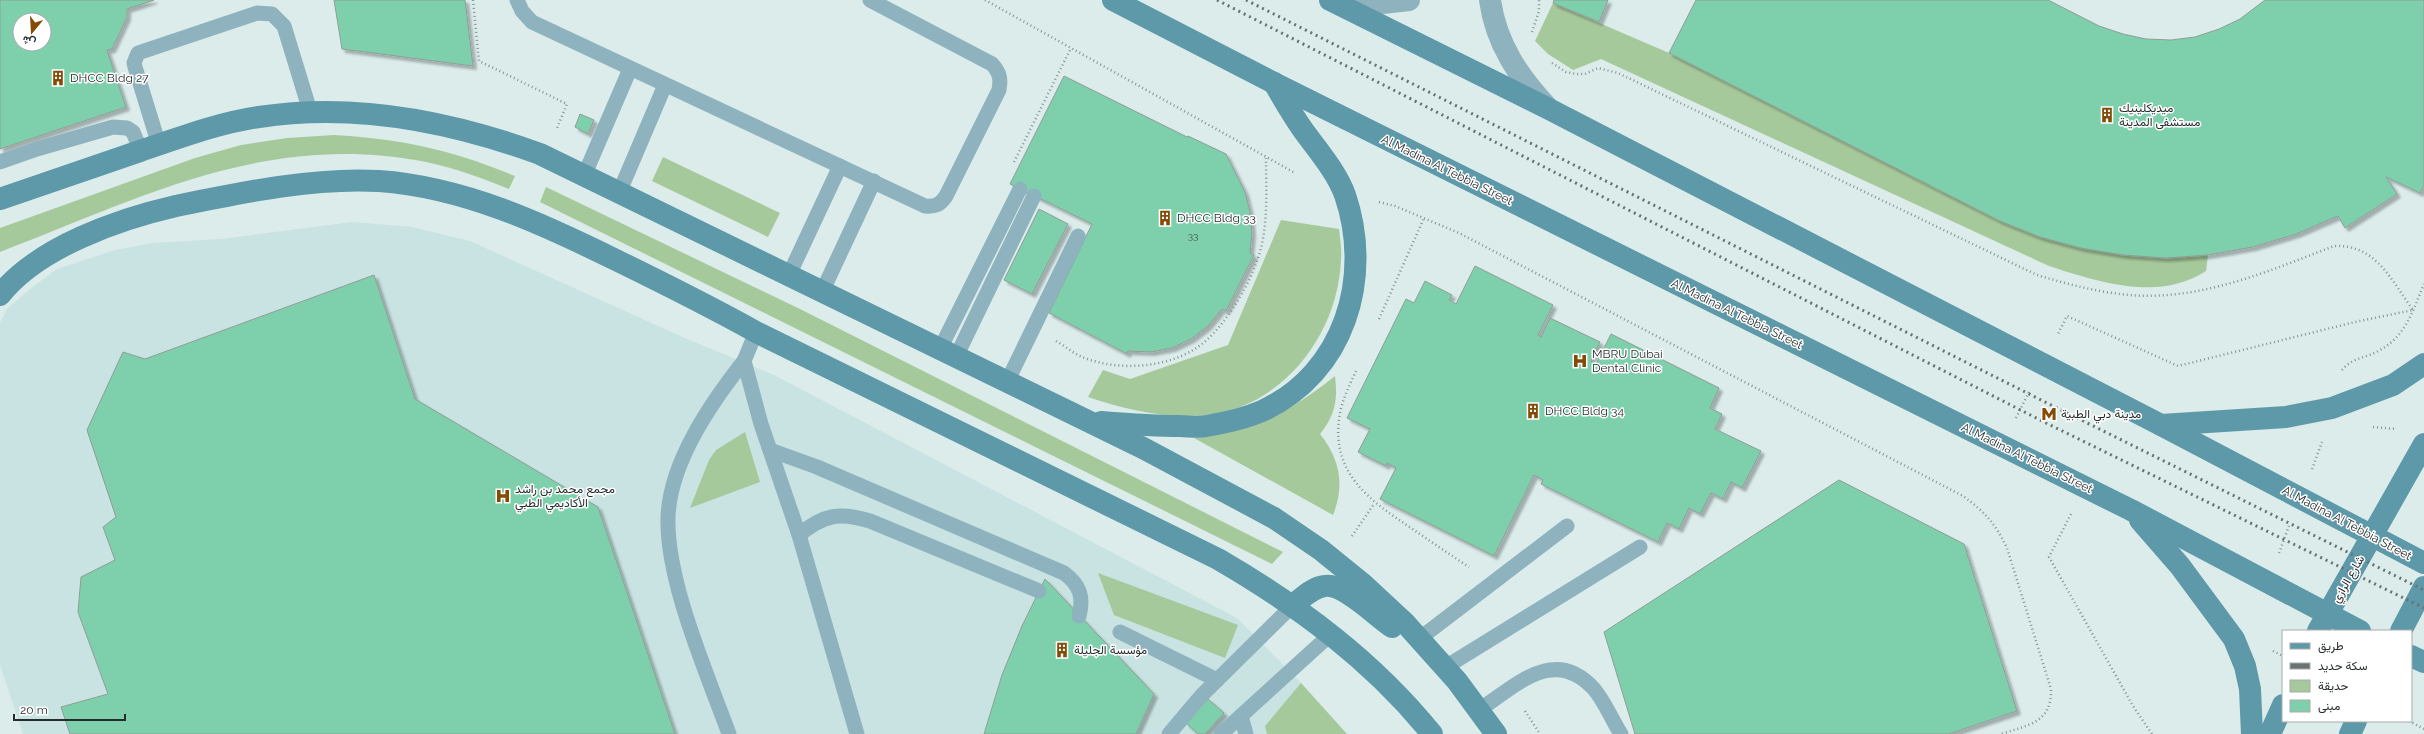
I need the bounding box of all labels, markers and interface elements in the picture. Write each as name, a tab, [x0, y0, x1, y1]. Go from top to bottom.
north arrow	[12, 12, 52, 52]
text: ش	[21, 33, 37, 49]
building icon: DHCC Bldg 27	[49, 69, 67, 87]
place label: DHCC Bldg 27	[70, 71, 149, 85]
place label: ميديكلينيك مستشفى المدينة	[2119, 101, 2200, 130]
building icon: ميديكلينيك مستشفى المدينة	[2098, 106, 2116, 124]
street label: Al Madina Al Tebbia Street	[1379, 132, 1515, 208]
building icon: DHCC Bldg 33	[1156, 209, 1174, 227]
place label: DHCC Bldg 33	[1177, 211, 1256, 225]
house number: 33	[1188, 230, 1198, 241]
street label: Al Madina Al Tebbia Street	[1669, 276, 1805, 352]
place label: MBRU Dubai Dental Clinic	[1592, 347, 1663, 375]
hospital icon: MBRU Dubai Dental Clinic	[1571, 352, 1589, 370]
building icon: DHCC Bldg 34	[1524, 402, 1542, 420]
place label: DHCC Bldg 34	[1545, 404, 1624, 418]
metro station icon: مدينة دبي الطبية	[2040, 405, 2058, 423]
place label: مدينة دبي الطبية	[2061, 407, 2141, 424]
street label: Al Madina Al Tebbia Street	[1959, 420, 2095, 496]
place label: مجمع محمد بن راشد الأكاديمي الطبي	[515, 482, 615, 513]
street label: Al Madina Al Tebbia Street	[2280, 483, 2414, 563]
hospital icon: مجمع محمد بن راشد الأكاديمي الطبي	[494, 487, 512, 505]
street label: شارع الرازي	[2329, 553, 2370, 607]
legend	[2282, 630, 2412, 722]
text: طريق	[2318, 639, 2344, 654]
building icon: مؤسسة الجليلة	[1053, 641, 1071, 659]
place label: مؤسسة الجليلة	[1074, 643, 1147, 658]
text: سكة حديد	[2318, 659, 2367, 673]
text: حديقة	[2318, 679, 2348, 693]
scale bar	[14, 696, 125, 722]
text: مبنى	[2318, 699, 2340, 714]
text: 20 m	[20, 703, 48, 717]

